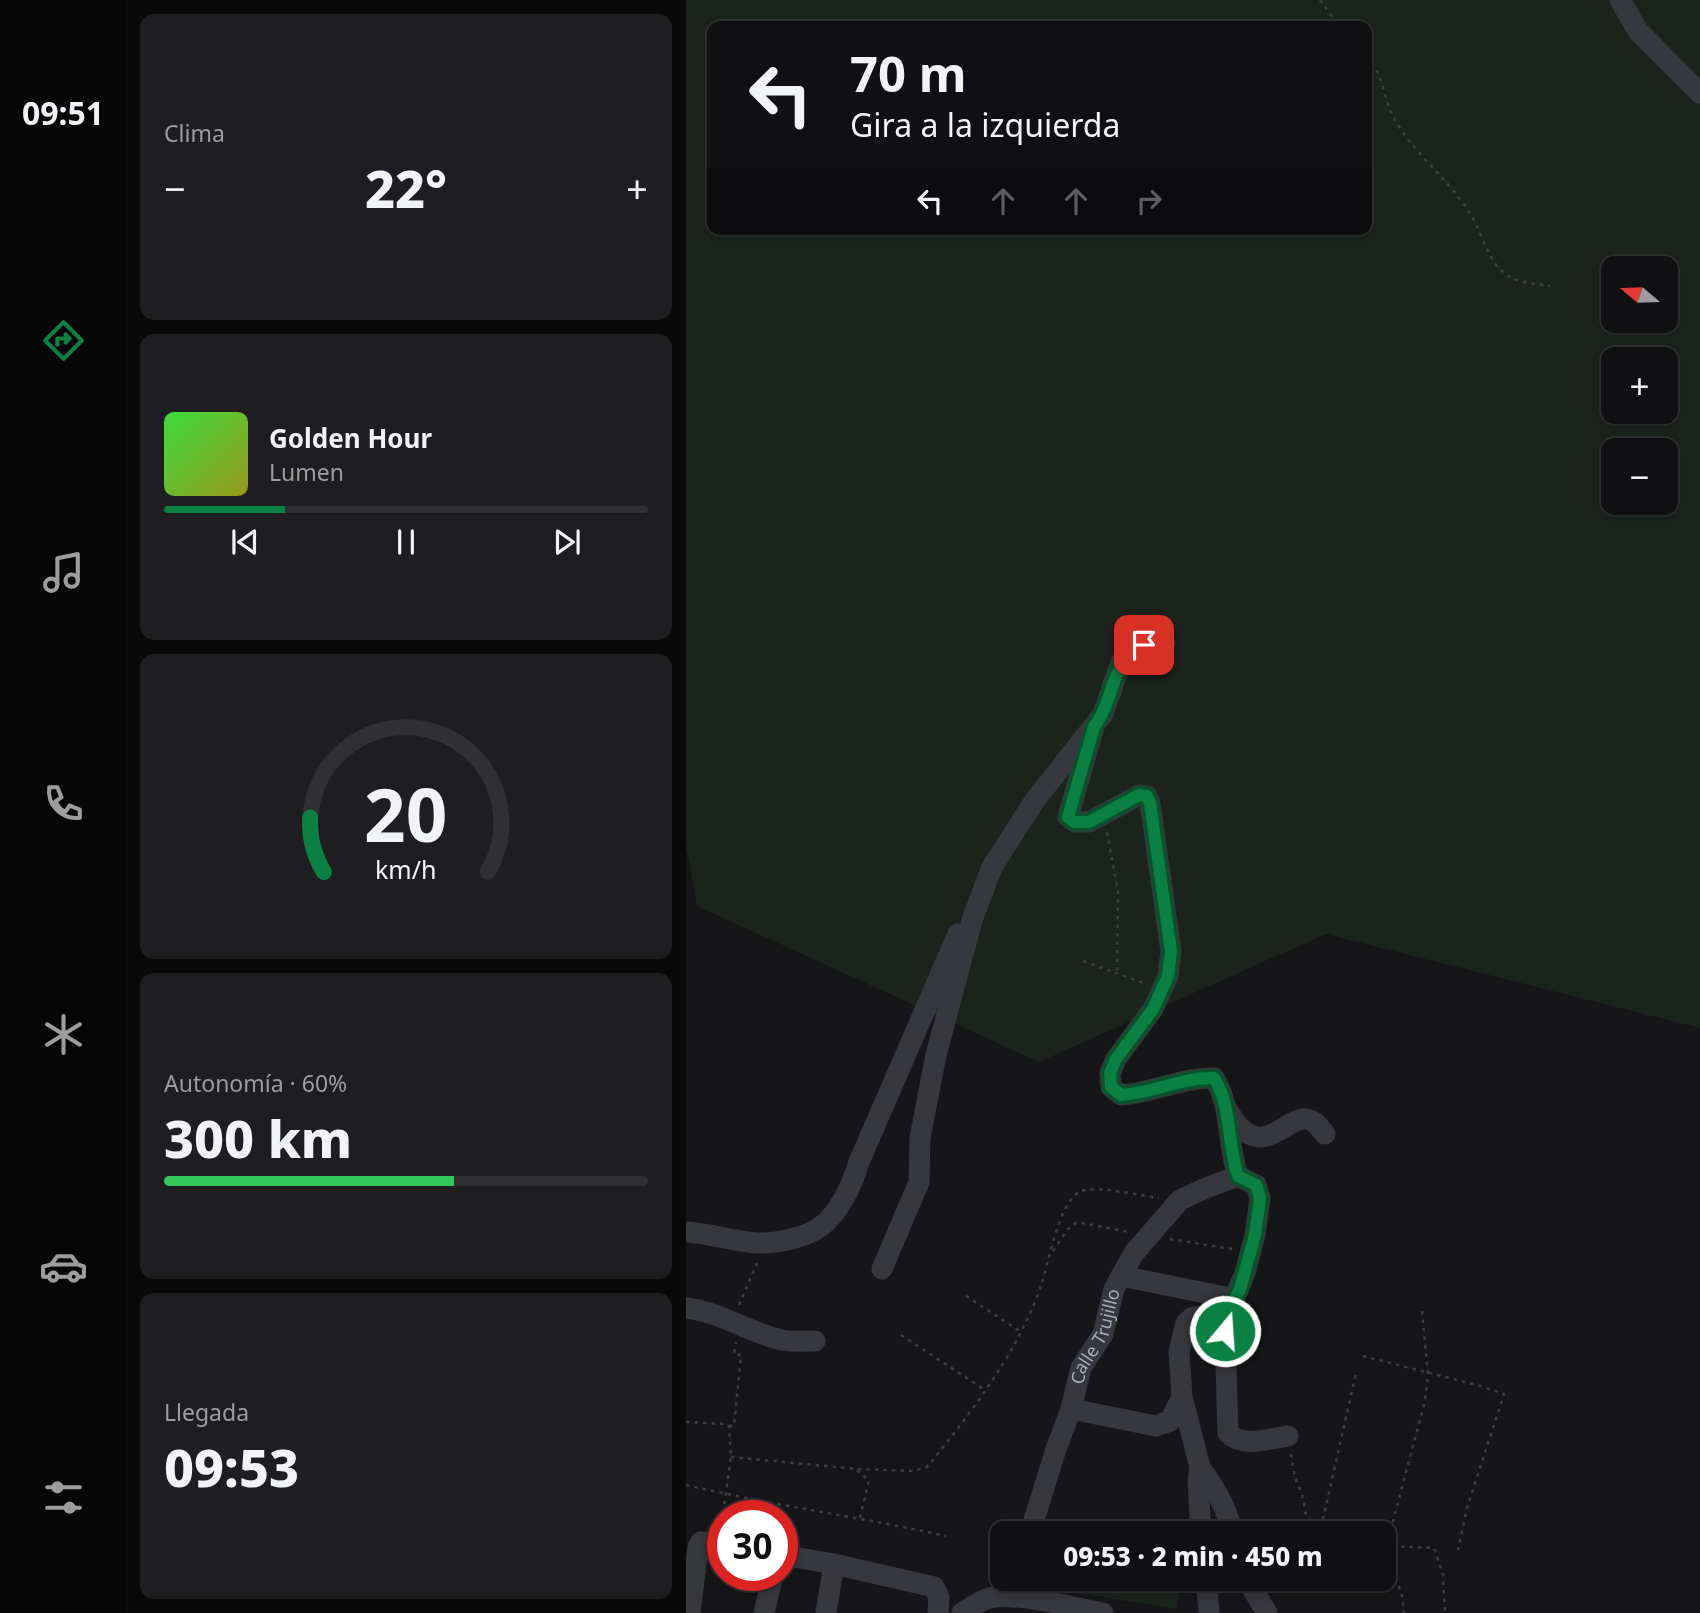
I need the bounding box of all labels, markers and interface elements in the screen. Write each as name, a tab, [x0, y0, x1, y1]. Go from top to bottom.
text: 70 m	[850, 40, 967, 106]
icon: left	[735, 49, 826, 140]
text: 09:51	[22, 91, 104, 134]
text: Gira a la izquierda	[850, 103, 1120, 146]
text: Clima	[164, 117, 225, 149]
text: 22°	[365, 152, 447, 223]
text: −	[164, 162, 186, 214]
text: +	[626, 162, 648, 214]
icon: left	[911, 182, 949, 220]
icon: ahead	[984, 182, 1022, 220]
icon: ahead	[1057, 182, 1095, 220]
icon: right	[1130, 182, 1168, 220]
north arrow	[1601, 256, 1678, 332]
map controls	[1601, 256, 1678, 515]
icon: directions	[39, 316, 88, 365]
button: +	[1601, 347, 1678, 424]
text: Golden Hour	[269, 420, 432, 456]
button: −	[1601, 438, 1678, 515]
text: Lumen	[269, 456, 344, 488]
icon: previous	[226, 523, 264, 561]
icon: pause	[387, 523, 425, 561]
icon: next	[548, 523, 586, 561]
icon: music	[39, 548, 88, 597]
pin	[1114, 615, 1174, 675]
icon: arrive	[1125, 626, 1163, 664]
text: 20	[364, 765, 448, 864]
icon: phone	[39, 779, 88, 828]
text: km/h	[375, 852, 437, 886]
icon: climate	[39, 1010, 88, 1059]
text: Autonomía · 60%	[164, 1067, 347, 1099]
text: 300 km	[164, 1102, 352, 1173]
icon: car	[39, 1242, 88, 1291]
street label: Calle Trujillo	[1065, 1286, 1125, 1386]
position arrow	[1188, 1294, 1262, 1368]
text: Llegada	[164, 1396, 249, 1428]
text: 09:53	[164, 1431, 299, 1502]
icon: filters	[39, 1473, 88, 1522]
speed limit sign: 30	[707, 1500, 798, 1591]
text: 09:53 · 2 min · 450 m	[1063, 1538, 1323, 1574]

